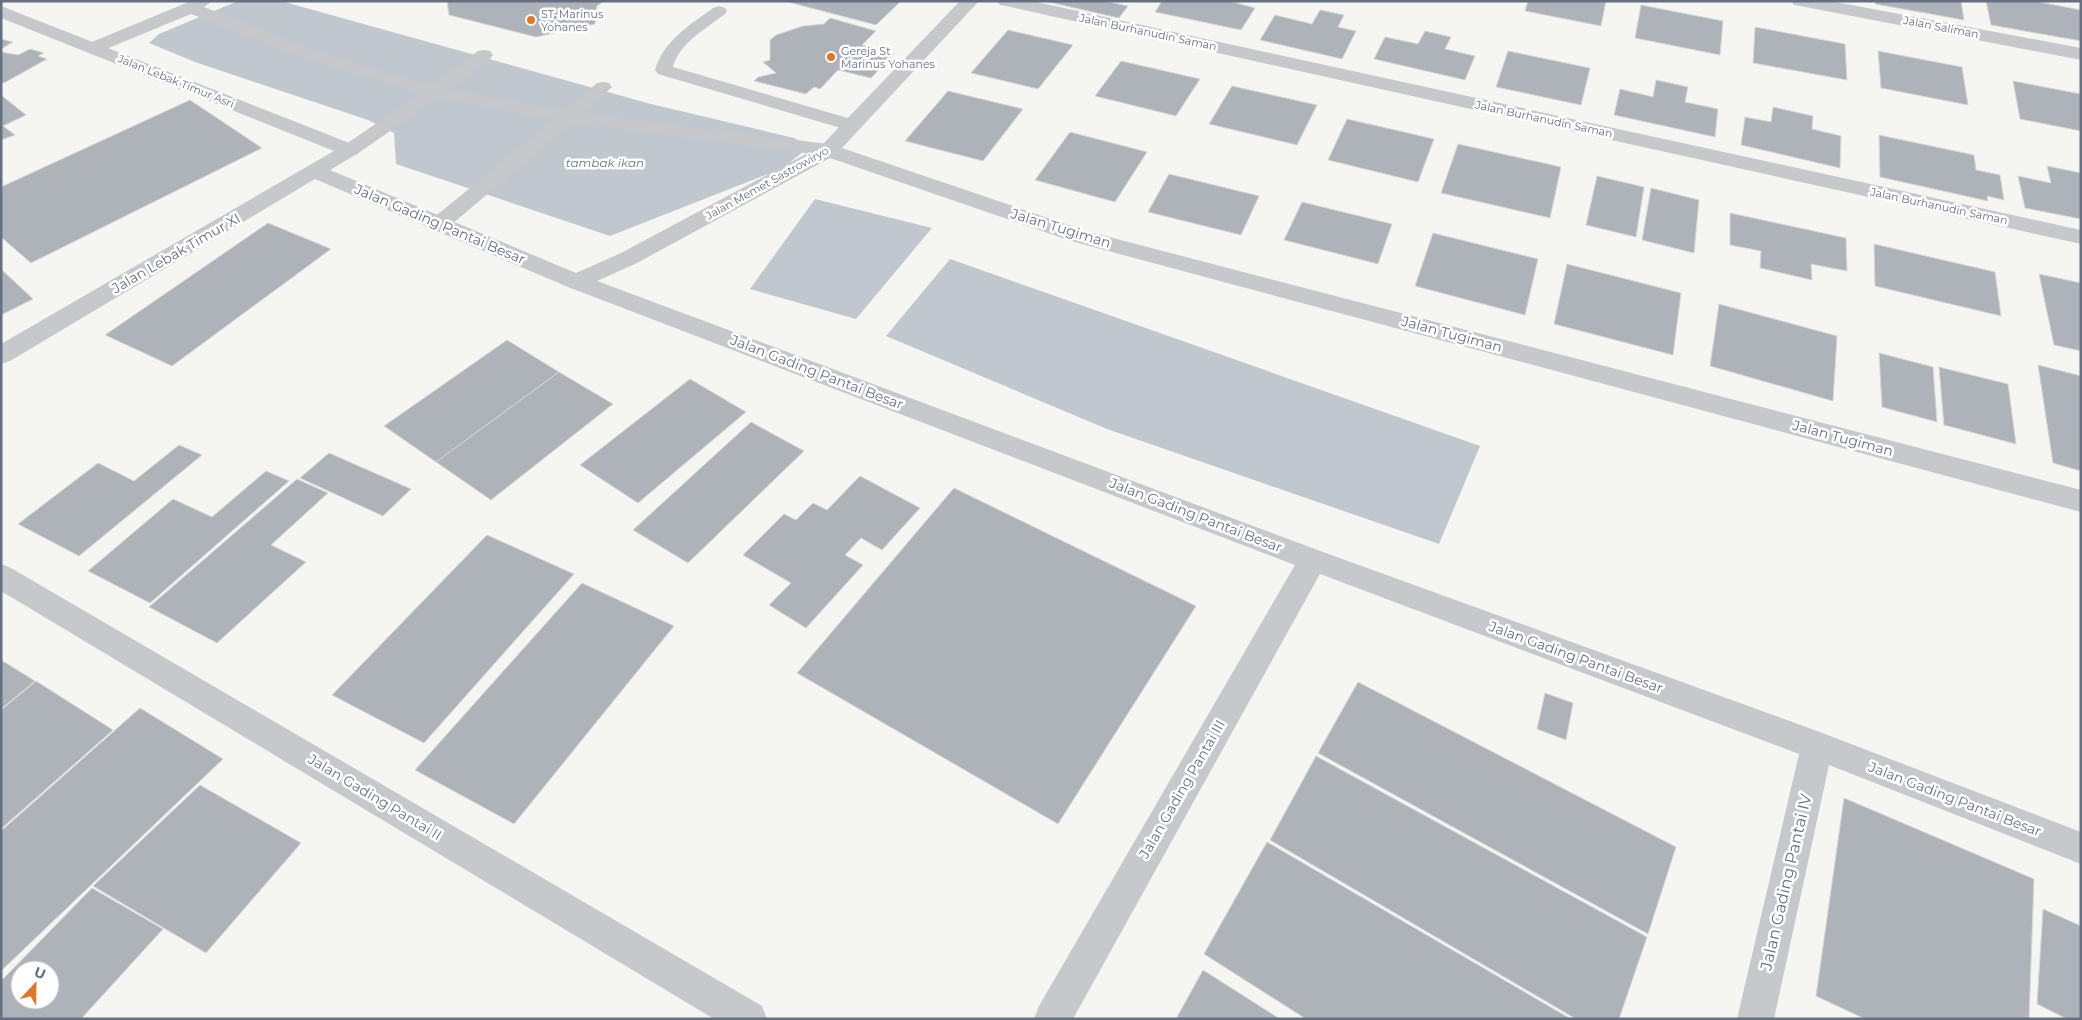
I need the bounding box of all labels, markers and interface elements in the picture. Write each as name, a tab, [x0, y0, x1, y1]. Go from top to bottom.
place label: ST. Marinus Yohanes	[541, 7, 604, 34]
street label: Jalan Burhanudin Saman	[1077, 10, 1218, 53]
street label: Jalan Saliman	[1901, 13, 1980, 41]
marker: ST. Marinus Yohanes	[525, 14, 537, 26]
place label: Gereja St Marinus Yohanes	[841, 44, 936, 71]
street label: Jalan Lebak Timur Asri	[115, 51, 236, 111]
marker: Gereja St Marinus Yohanes	[825, 51, 837, 63]
street label: Jalan Burhanudin Saman	[1473, 97, 1614, 140]
street label: Jalan Memet Sastrowiryo	[702, 143, 831, 223]
water label: tambak ikan	[566, 155, 644, 170]
street label: Jalan Gading Pantai Besar	[351, 179, 528, 268]
street label: Jalan Burhanudin Saman	[1868, 184, 2009, 227]
street label: Jalan Tugiman	[1008, 204, 1113, 252]
street label: Jalan Lebak Timur XI	[108, 209, 243, 298]
street label: Jalan Tugiman	[1399, 312, 1504, 356]
street label: Jalan Gading Pantai Besar	[727, 330, 906, 413]
street label: Jalan Tugiman	[1790, 416, 1895, 460]
street label: Jalan Gading Pantai Besar	[1106, 473, 1285, 556]
street label: Jalan Gading Pantai Besar	[1486, 617, 1666, 697]
street label: Jalan Gading Pantai III	[1134, 717, 1229, 862]
street label: Jalan Gading Pantai II	[304, 749, 445, 844]
street label: Jalan Gading Pantai Besar	[1865, 757, 2044, 840]
street label: Jalan Gading Pantai IV	[1756, 791, 1816, 973]
north arrow	[10, 960, 60, 1010]
text: U	[31, 963, 48, 983]

